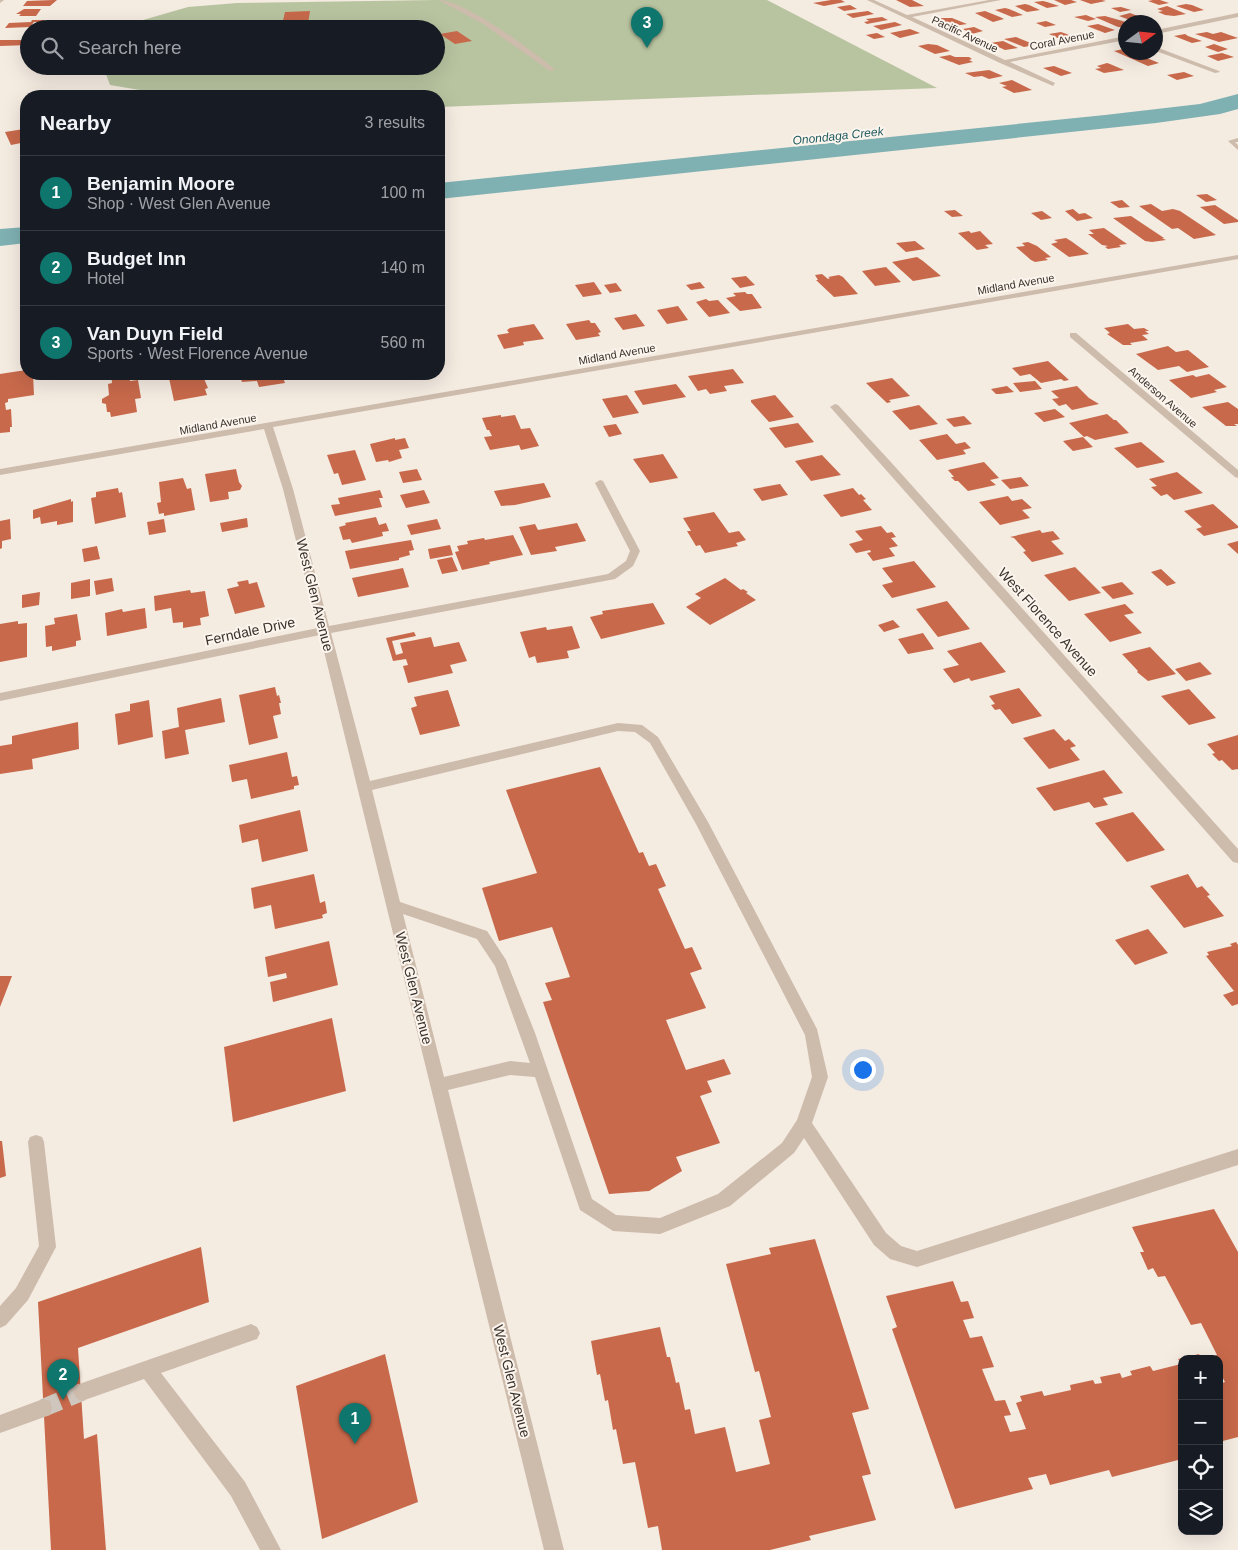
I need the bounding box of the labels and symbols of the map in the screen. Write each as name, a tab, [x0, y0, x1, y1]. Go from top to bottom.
pin: 3	[631, 7, 663, 48]
street label: Pacific Avenue	[930, 13, 1000, 55]
north arrow	[1118, 15, 1163, 60]
street label: Coral Avenue	[1029, 28, 1095, 52]
water label: Onondaga Creek	[792, 124, 885, 148]
street label: Midland Avenue	[977, 271, 1055, 297]
street label: Midland Avenue	[578, 341, 656, 367]
street label: Anderson Avenue	[1126, 364, 1200, 430]
street label: Midland Avenue	[179, 411, 257, 437]
street label: West Glen Avenue	[293, 537, 337, 653]
street label: West Florence Avenue	[995, 564, 1101, 680]
street label: Ferndale Drive	[203, 614, 297, 648]
street label: West Glen Avenue	[392, 930, 436, 1046]
your location	[850, 1057, 876, 1083]
street label: West Glen Avenue	[490, 1323, 534, 1439]
pin: 2	[47, 1359, 79, 1400]
pin: 1	[339, 1403, 371, 1444]

